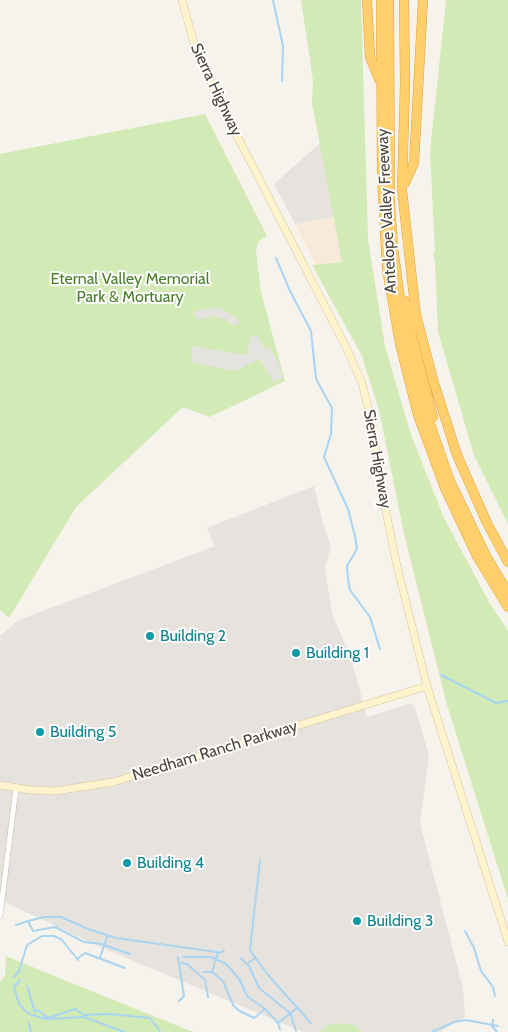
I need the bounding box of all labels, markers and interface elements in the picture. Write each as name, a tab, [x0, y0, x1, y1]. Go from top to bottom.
street label: Sierra Highway	[186, 41, 246, 139]
street label: Antelope Valley Freeway	[373, 128, 401, 294]
park label: Eternal Valley Memorial Park & Mortuary	[50, 269, 210, 307]
street label: Sierra Highway	[359, 408, 395, 510]
place label: Building 2	[160, 626, 226, 646]
marker: Building 2	[144, 630, 156, 642]
place label: Building 1	[306, 643, 369, 663]
marker: Building 1	[290, 647, 302, 659]
street label: Needham Ranch Parkway	[130, 717, 300, 785]
place label: Building 5	[50, 722, 116, 742]
marker: Building 5	[34, 726, 46, 738]
place label: Building 4	[137, 853, 204, 873]
marker: Building 4	[121, 857, 133, 869]
place label: Building 3	[367, 911, 433, 931]
marker: Building 3	[351, 915, 363, 927]

